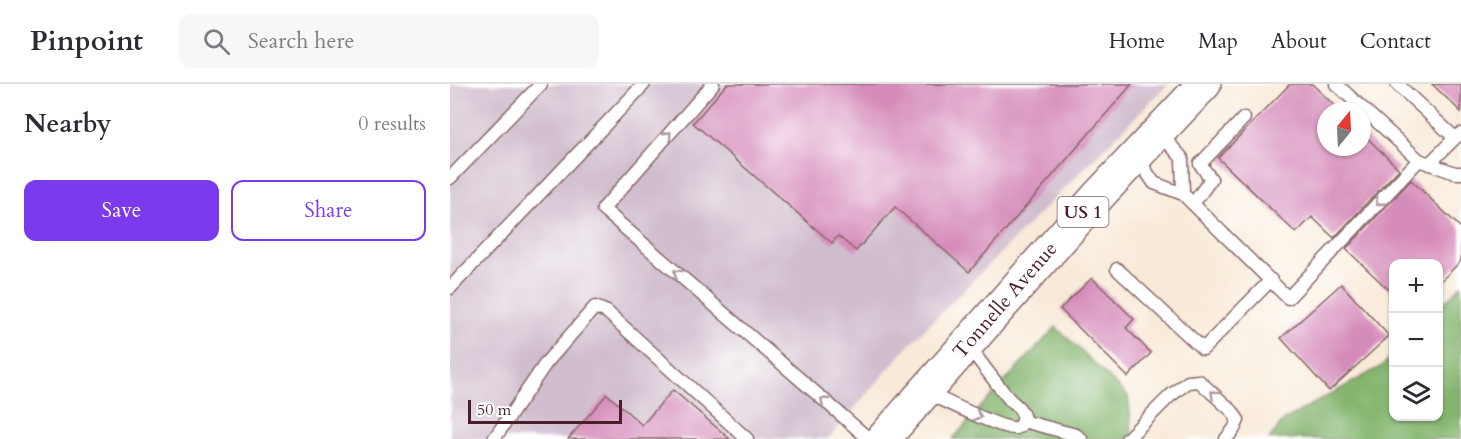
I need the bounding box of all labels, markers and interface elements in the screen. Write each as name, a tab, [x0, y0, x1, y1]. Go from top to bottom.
search box	[179, 14, 599, 68]
text: Pinpoint	[30, 22, 143, 60]
icon: search	[200, 25, 233, 58]
text: Search here	[248, 26, 354, 56]
text: Home	[1109, 27, 1165, 56]
text: Map	[1198, 27, 1238, 56]
text: About	[1271, 27, 1327, 56]
text: Contact	[1360, 27, 1431, 56]
north arrow	[1317, 102, 1371, 156]
text: Nearby	[24, 106, 112, 141]
text: 0 results	[358, 110, 426, 137]
one-way arrow	[660, 131, 671, 142]
button: Save	[24, 180, 219, 241]
button: Share	[231, 180, 426, 241]
one-way arrow	[1375, 195, 1386, 206]
road number: US 1	[1058, 197, 1108, 227]
street label: Tonnelle Avenue	[947, 236, 1063, 364]
map controls	[1389, 259, 1443, 421]
button: +	[1389, 259, 1443, 313]
one-way arrow	[673, 269, 684, 280]
button: −	[1389, 313, 1443, 367]
button: layers	[1389, 367, 1443, 421]
one-way arrow	[1210, 390, 1221, 401]
scale bar	[468, 397, 622, 424]
one-way arrow	[820, 397, 831, 408]
text: 50 m	[477, 399, 511, 421]
one-way arrow	[972, 409, 983, 421]

